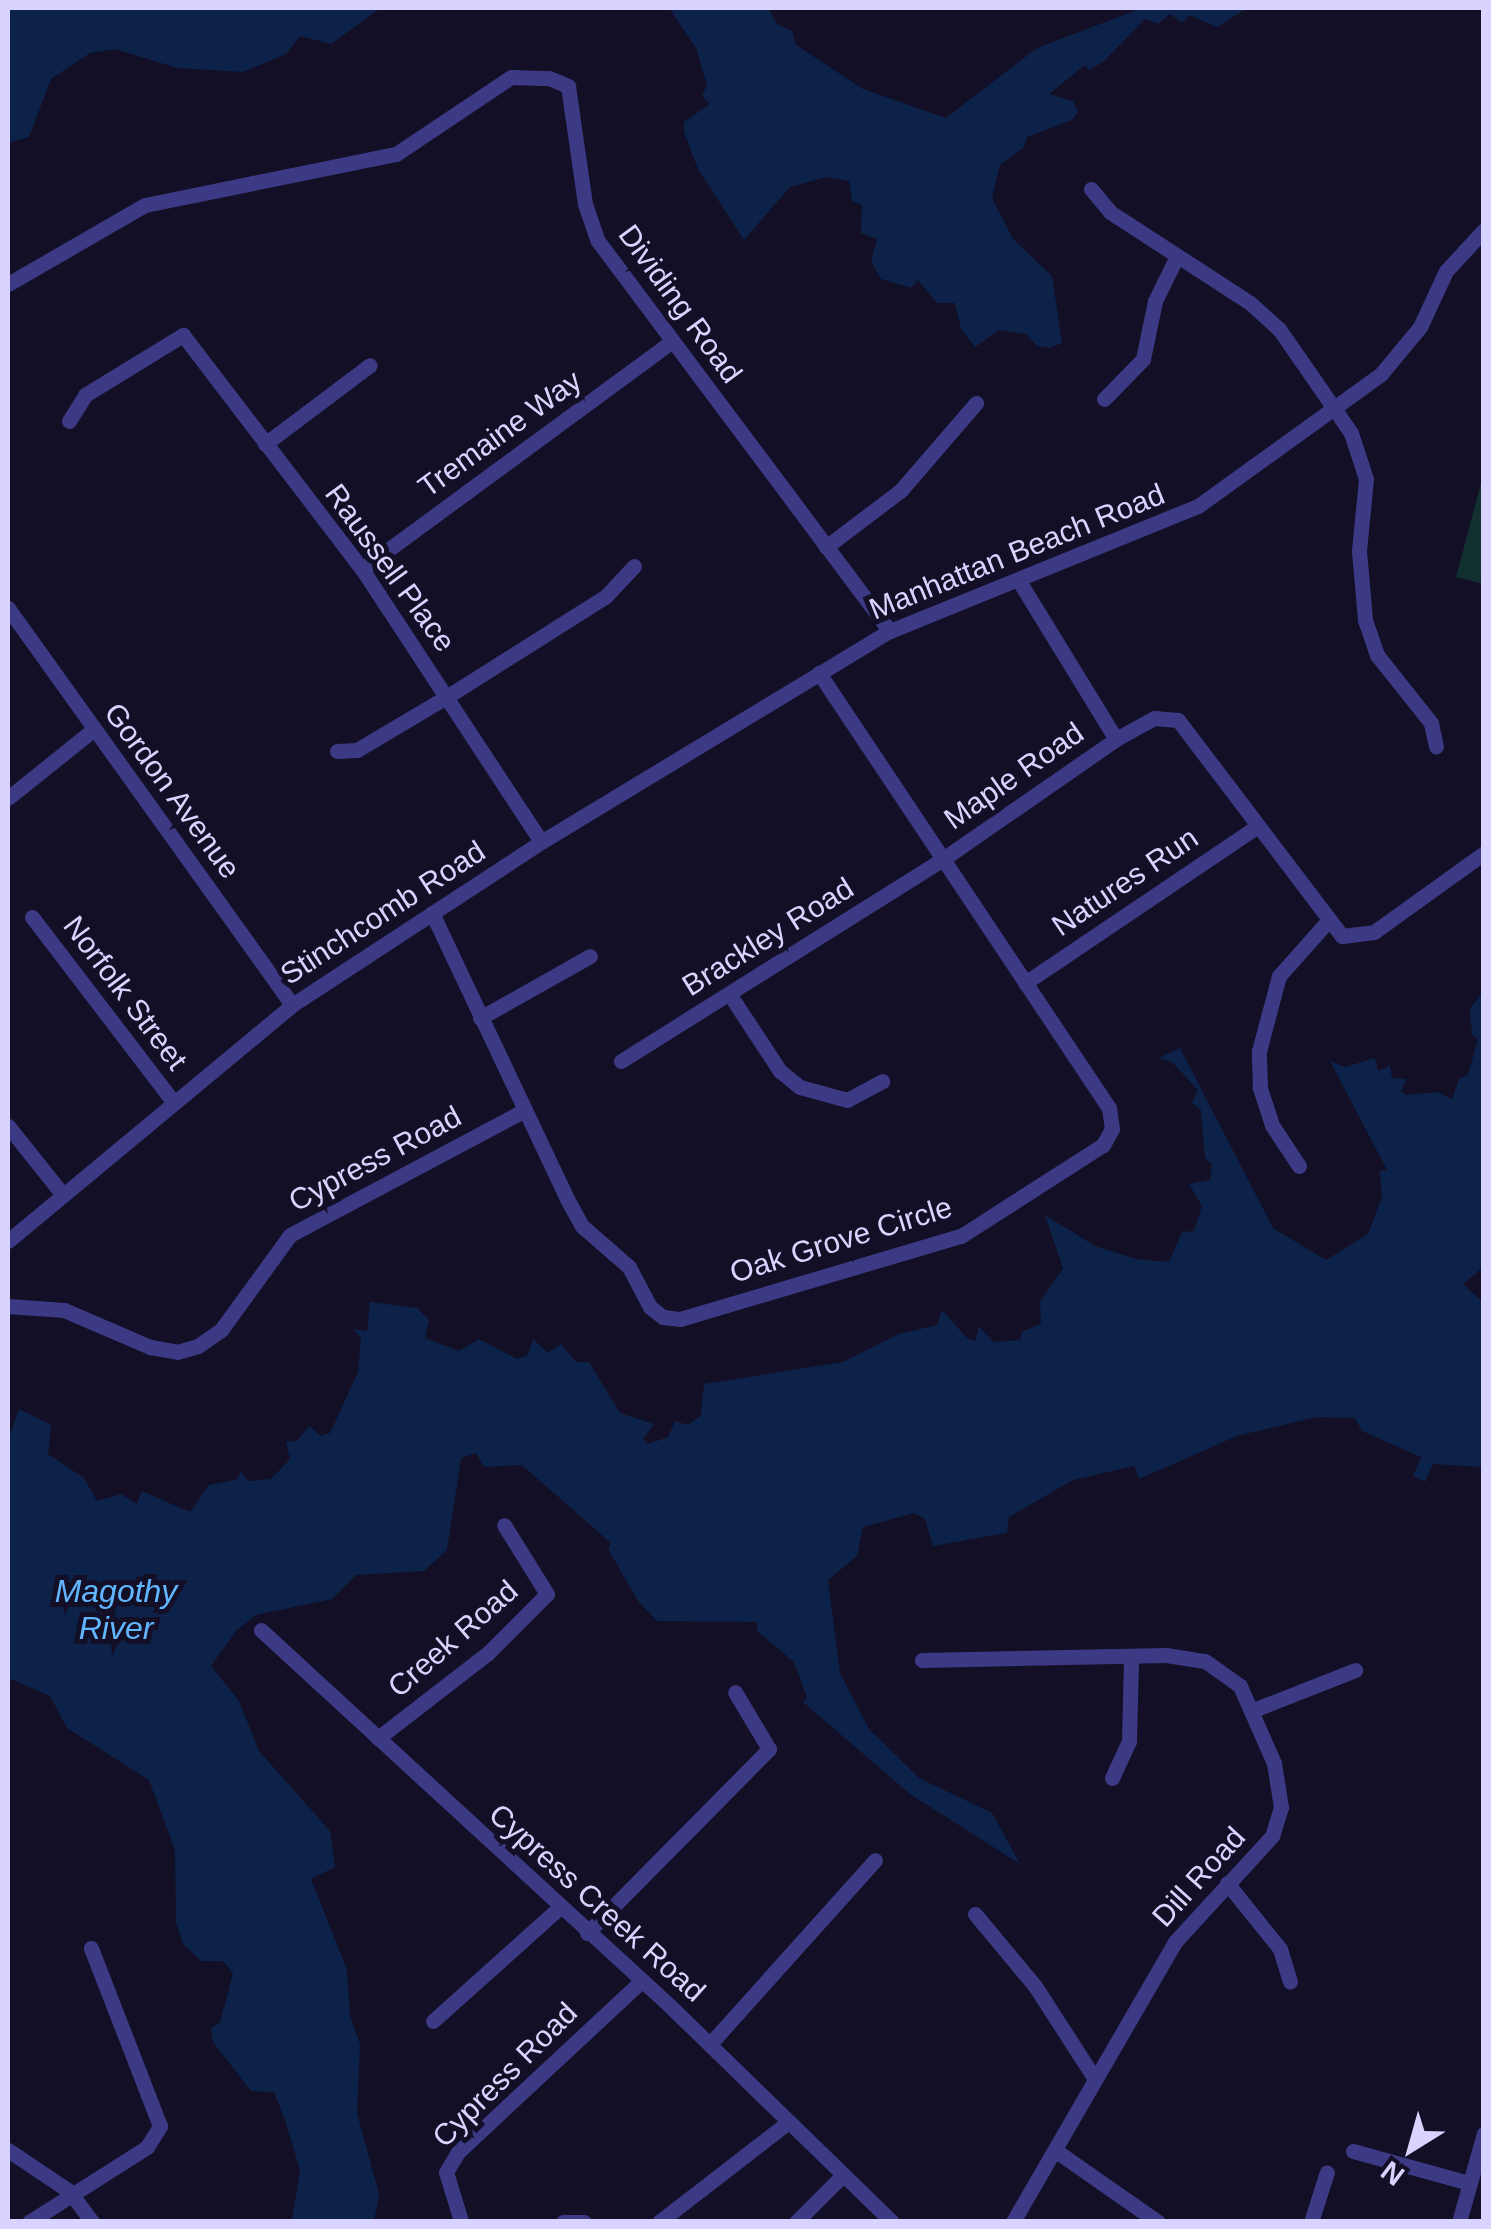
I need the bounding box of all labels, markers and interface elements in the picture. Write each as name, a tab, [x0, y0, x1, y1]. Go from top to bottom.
street label: Dividing Road	[611, 218, 749, 390]
street label: Tremaine Way	[411, 363, 589, 505]
street label: Manhattan Beach Road	[864, 476, 1170, 628]
street label: Raussell Place	[317, 477, 463, 659]
street label: Gordon Avenue	[96, 696, 248, 886]
street label: Maple Road	[937, 715, 1091, 837]
street label: Natures Run	[1045, 820, 1205, 944]
street label: Stinchcomb Road	[274, 833, 492, 993]
street label: Brackley Road	[676, 870, 860, 1004]
street label: Norfolk Street	[55, 909, 195, 1077]
street label: Cypress Road	[283, 1098, 467, 1220]
street label: Oak Grove Circle	[726, 1189, 956, 1291]
water label: Magothy River	[55, 1573, 177, 1648]
street label: Creek Road	[381, 1573, 525, 1705]
street label: Cypress Creek Road	[481, 1796, 713, 2010]
street label: Dill Road	[1145, 1820, 1253, 1934]
street label: Cypress Road	[425, 1995, 585, 2155]
north arrow	[1361, 2099, 1461, 2199]
text: N	[1375, 2155, 1410, 2192]

